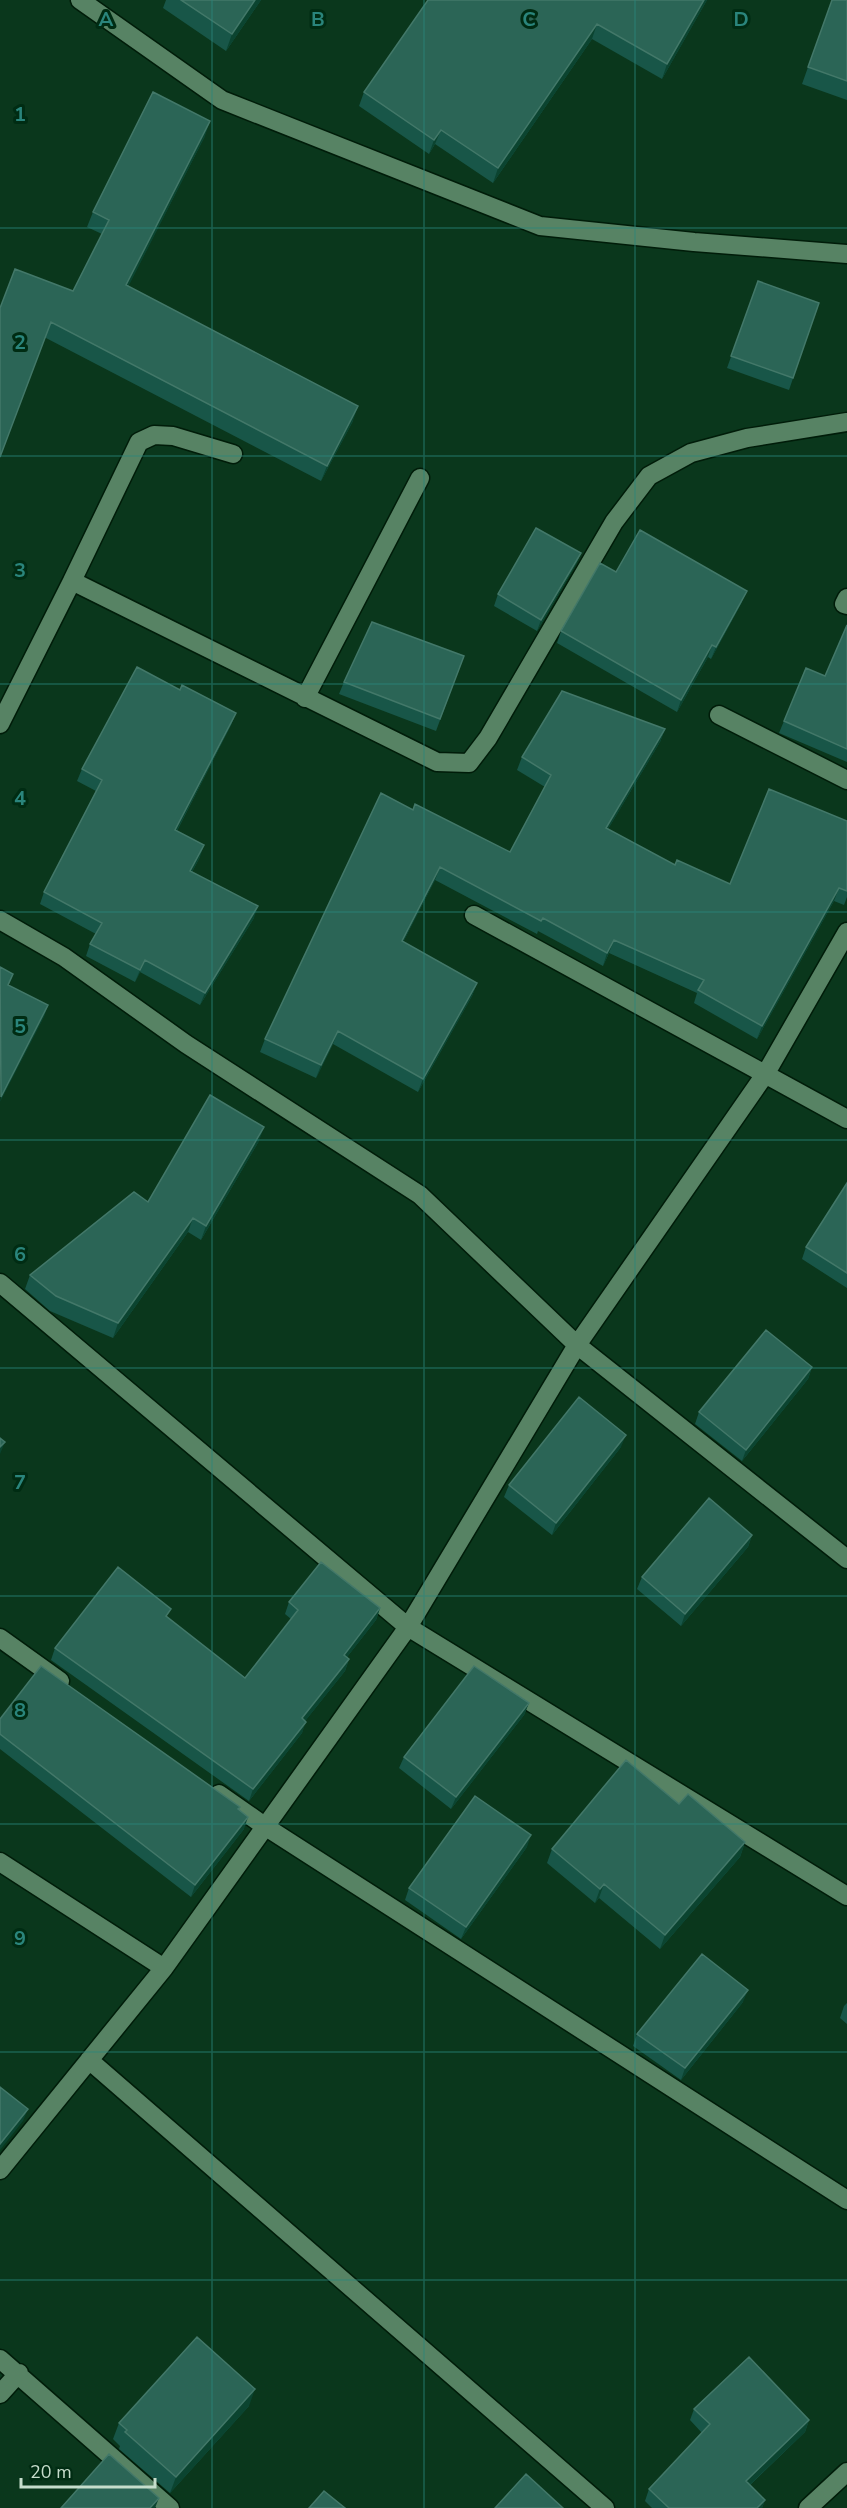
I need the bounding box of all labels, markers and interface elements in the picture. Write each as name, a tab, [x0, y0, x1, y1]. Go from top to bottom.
text: A	[99, 6, 114, 33]
text: B	[311, 6, 325, 33]
text: C	[522, 6, 536, 33]
text: D	[733, 6, 749, 33]
text: 1	[14, 101, 26, 128]
text: 2	[14, 329, 26, 356]
text: 3	[14, 557, 26, 584]
text: 4	[14, 785, 26, 812]
text: 5	[14, 1013, 26, 1040]
text: 6	[14, 1241, 26, 1268]
text: 7	[14, 1469, 26, 1496]
text: 8	[14, 1697, 26, 1724]
text: 9	[14, 1925, 26, 1952]
scale bar	[21, 2451, 154, 2489]
text: 20 m	[30, 2460, 72, 2484]

